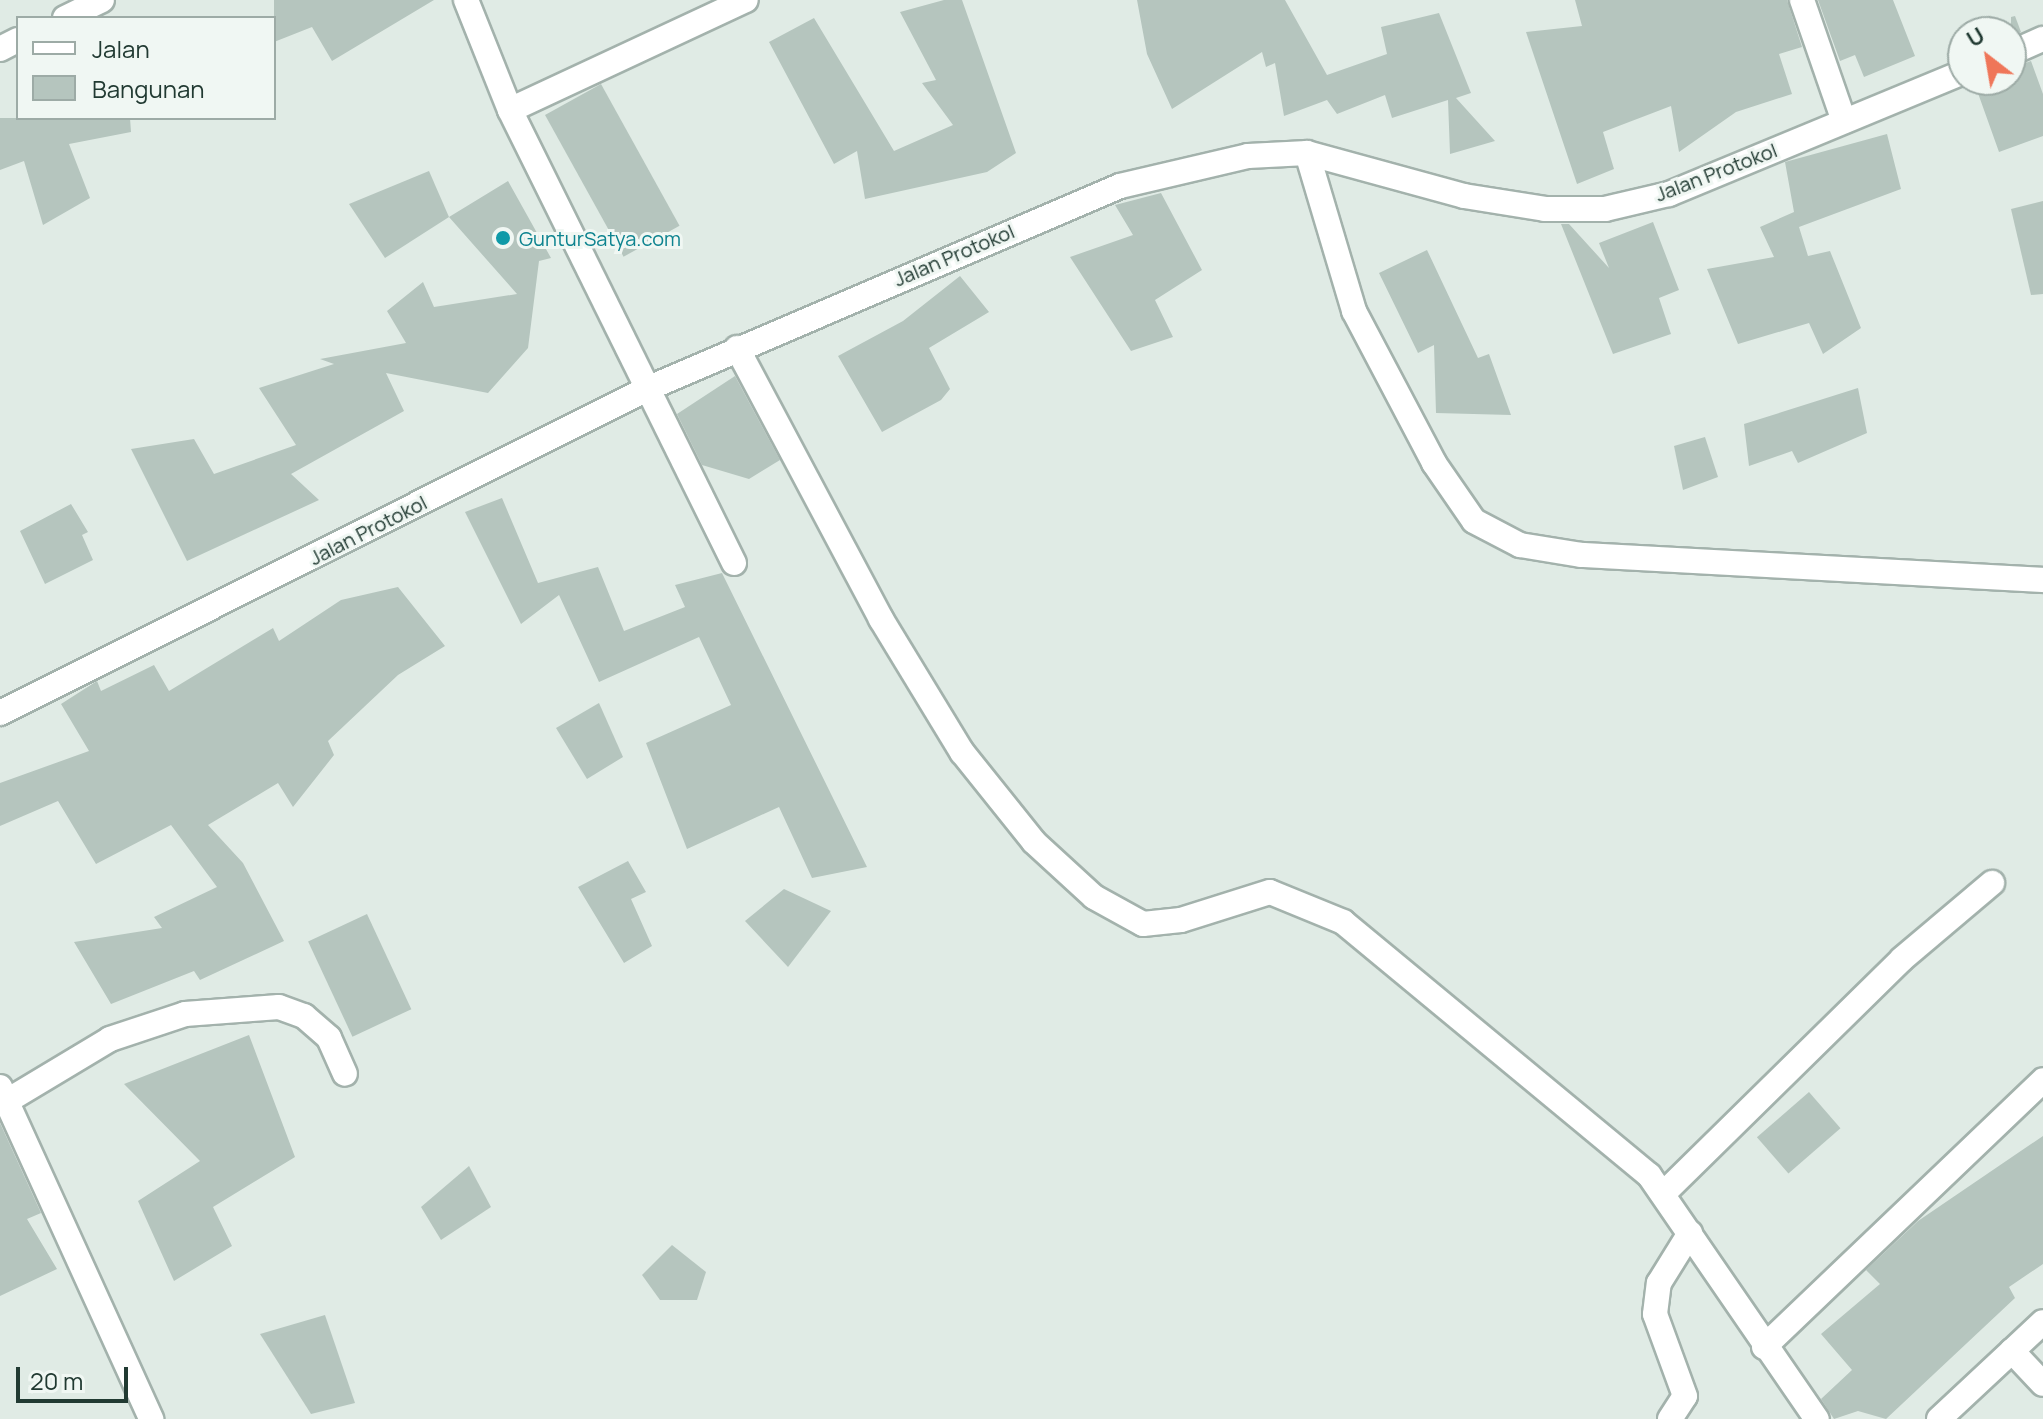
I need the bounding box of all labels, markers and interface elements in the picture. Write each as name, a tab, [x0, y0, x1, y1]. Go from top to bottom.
legend	[16, 16, 276, 120]
north arrow	[1947, 16, 2027, 96]
text: U	[1961, 20, 1990, 54]
text: Jalan	[92, 32, 150, 65]
text: Bangunan	[92, 72, 205, 105]
street label: Jalan Protokol	[1652, 138, 1780, 206]
street label: Jalan Protokol	[890, 219, 1018, 291]
place label: GunturSatya.com	[519, 226, 681, 250]
marker: GunturSatya.com	[494, 229, 512, 247]
street label: Jalan Protokol	[305, 490, 431, 570]
scale bar	[20, 1351, 132, 1401]
text: 20 m	[30, 1364, 83, 1397]

